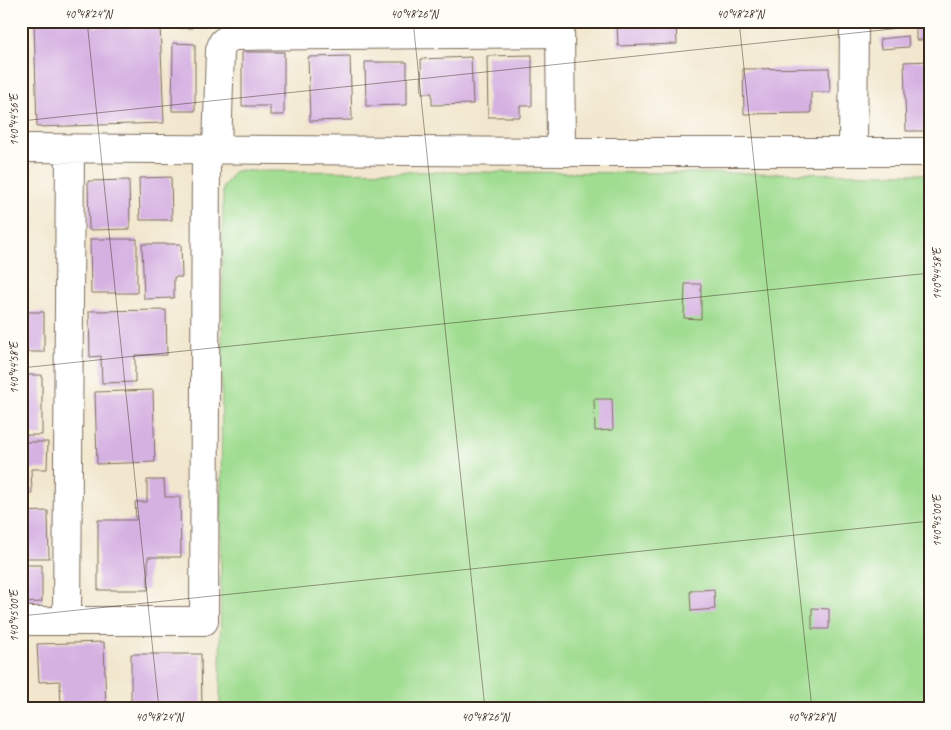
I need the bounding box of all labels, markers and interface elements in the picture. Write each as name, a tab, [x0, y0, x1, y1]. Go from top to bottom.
text: 40°48'24"N	[64, 6, 113, 22]
text: 40°48'26"N	[390, 6, 439, 22]
text: 40°48'28"N	[716, 6, 765, 22]
text: 140°44'56"E	[6, 92, 22, 146]
text: 140°44'58"E	[929, 246, 945, 300]
text: 140°44'58"E	[6, 340, 22, 394]
text: 140°45'00"E	[929, 493, 945, 547]
text: 140°45'00"E	[6, 588, 22, 642]
text: 40°48'24"N	[135, 709, 184, 725]
text: 40°48'26"N	[461, 709, 510, 725]
text: 40°48'28"N	[787, 709, 836, 725]

